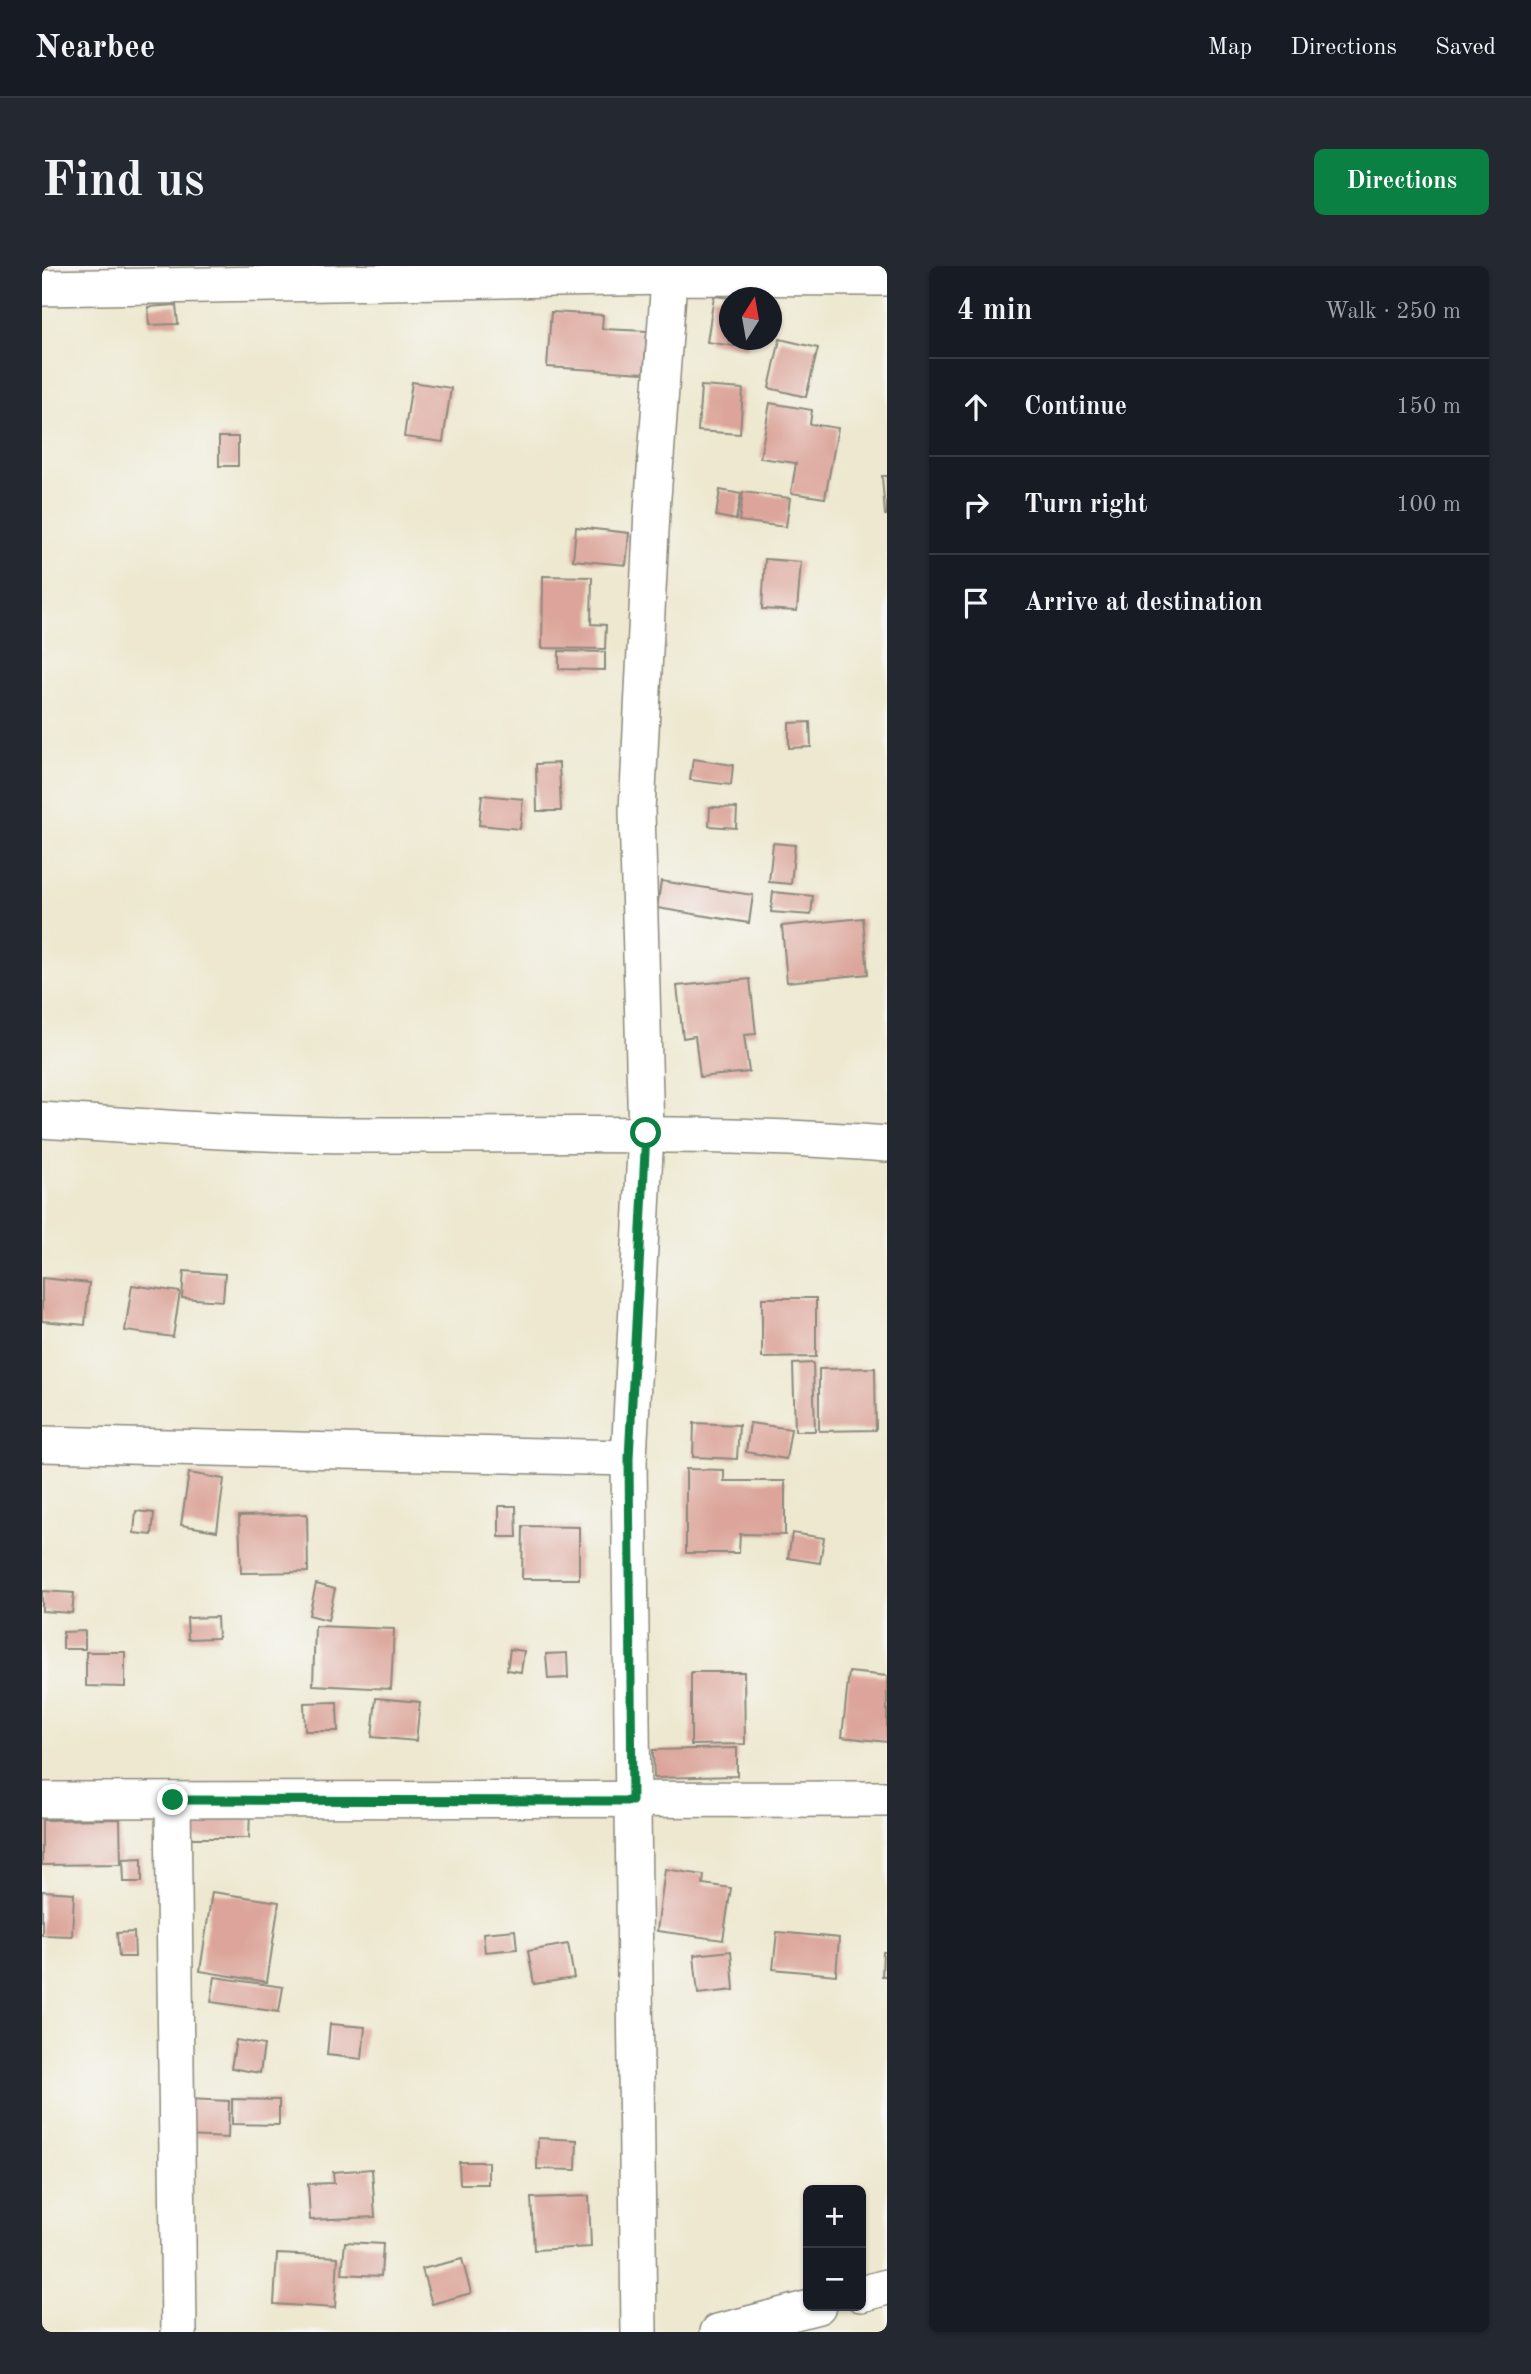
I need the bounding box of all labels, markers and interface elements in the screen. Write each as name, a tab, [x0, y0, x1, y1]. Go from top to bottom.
text: Nearbee	[35, 32, 155, 65]
text: Map	[1208, 36, 1252, 60]
text: Directions	[1290, 36, 1397, 60]
text: Saved	[1435, 36, 1496, 60]
button: Directions	[1314, 149, 1489, 215]
text: Find us	[42, 158, 205, 207]
north arrow	[719, 287, 782, 350]
text: 4 min	[957, 296, 1032, 326]
text: Walk · 250 m	[1325, 300, 1461, 323]
icon: ahead	[957, 388, 995, 426]
text: Continue	[1024, 394, 1127, 420]
text: 150 m	[1396, 395, 1461, 418]
icon: right	[957, 486, 995, 524]
text: Turn right	[1024, 492, 1147, 518]
text: 100 m	[1396, 493, 1461, 516]
icon: arrive	[957, 584, 995, 622]
text: Arrive at destination	[1024, 590, 1263, 616]
route start	[630, 1117, 661, 1148]
route end	[157, 1784, 188, 1815]
map controls	[803, 2185, 866, 2311]
button: +	[803, 2185, 866, 2248]
button: −	[803, 2248, 866, 2311]

